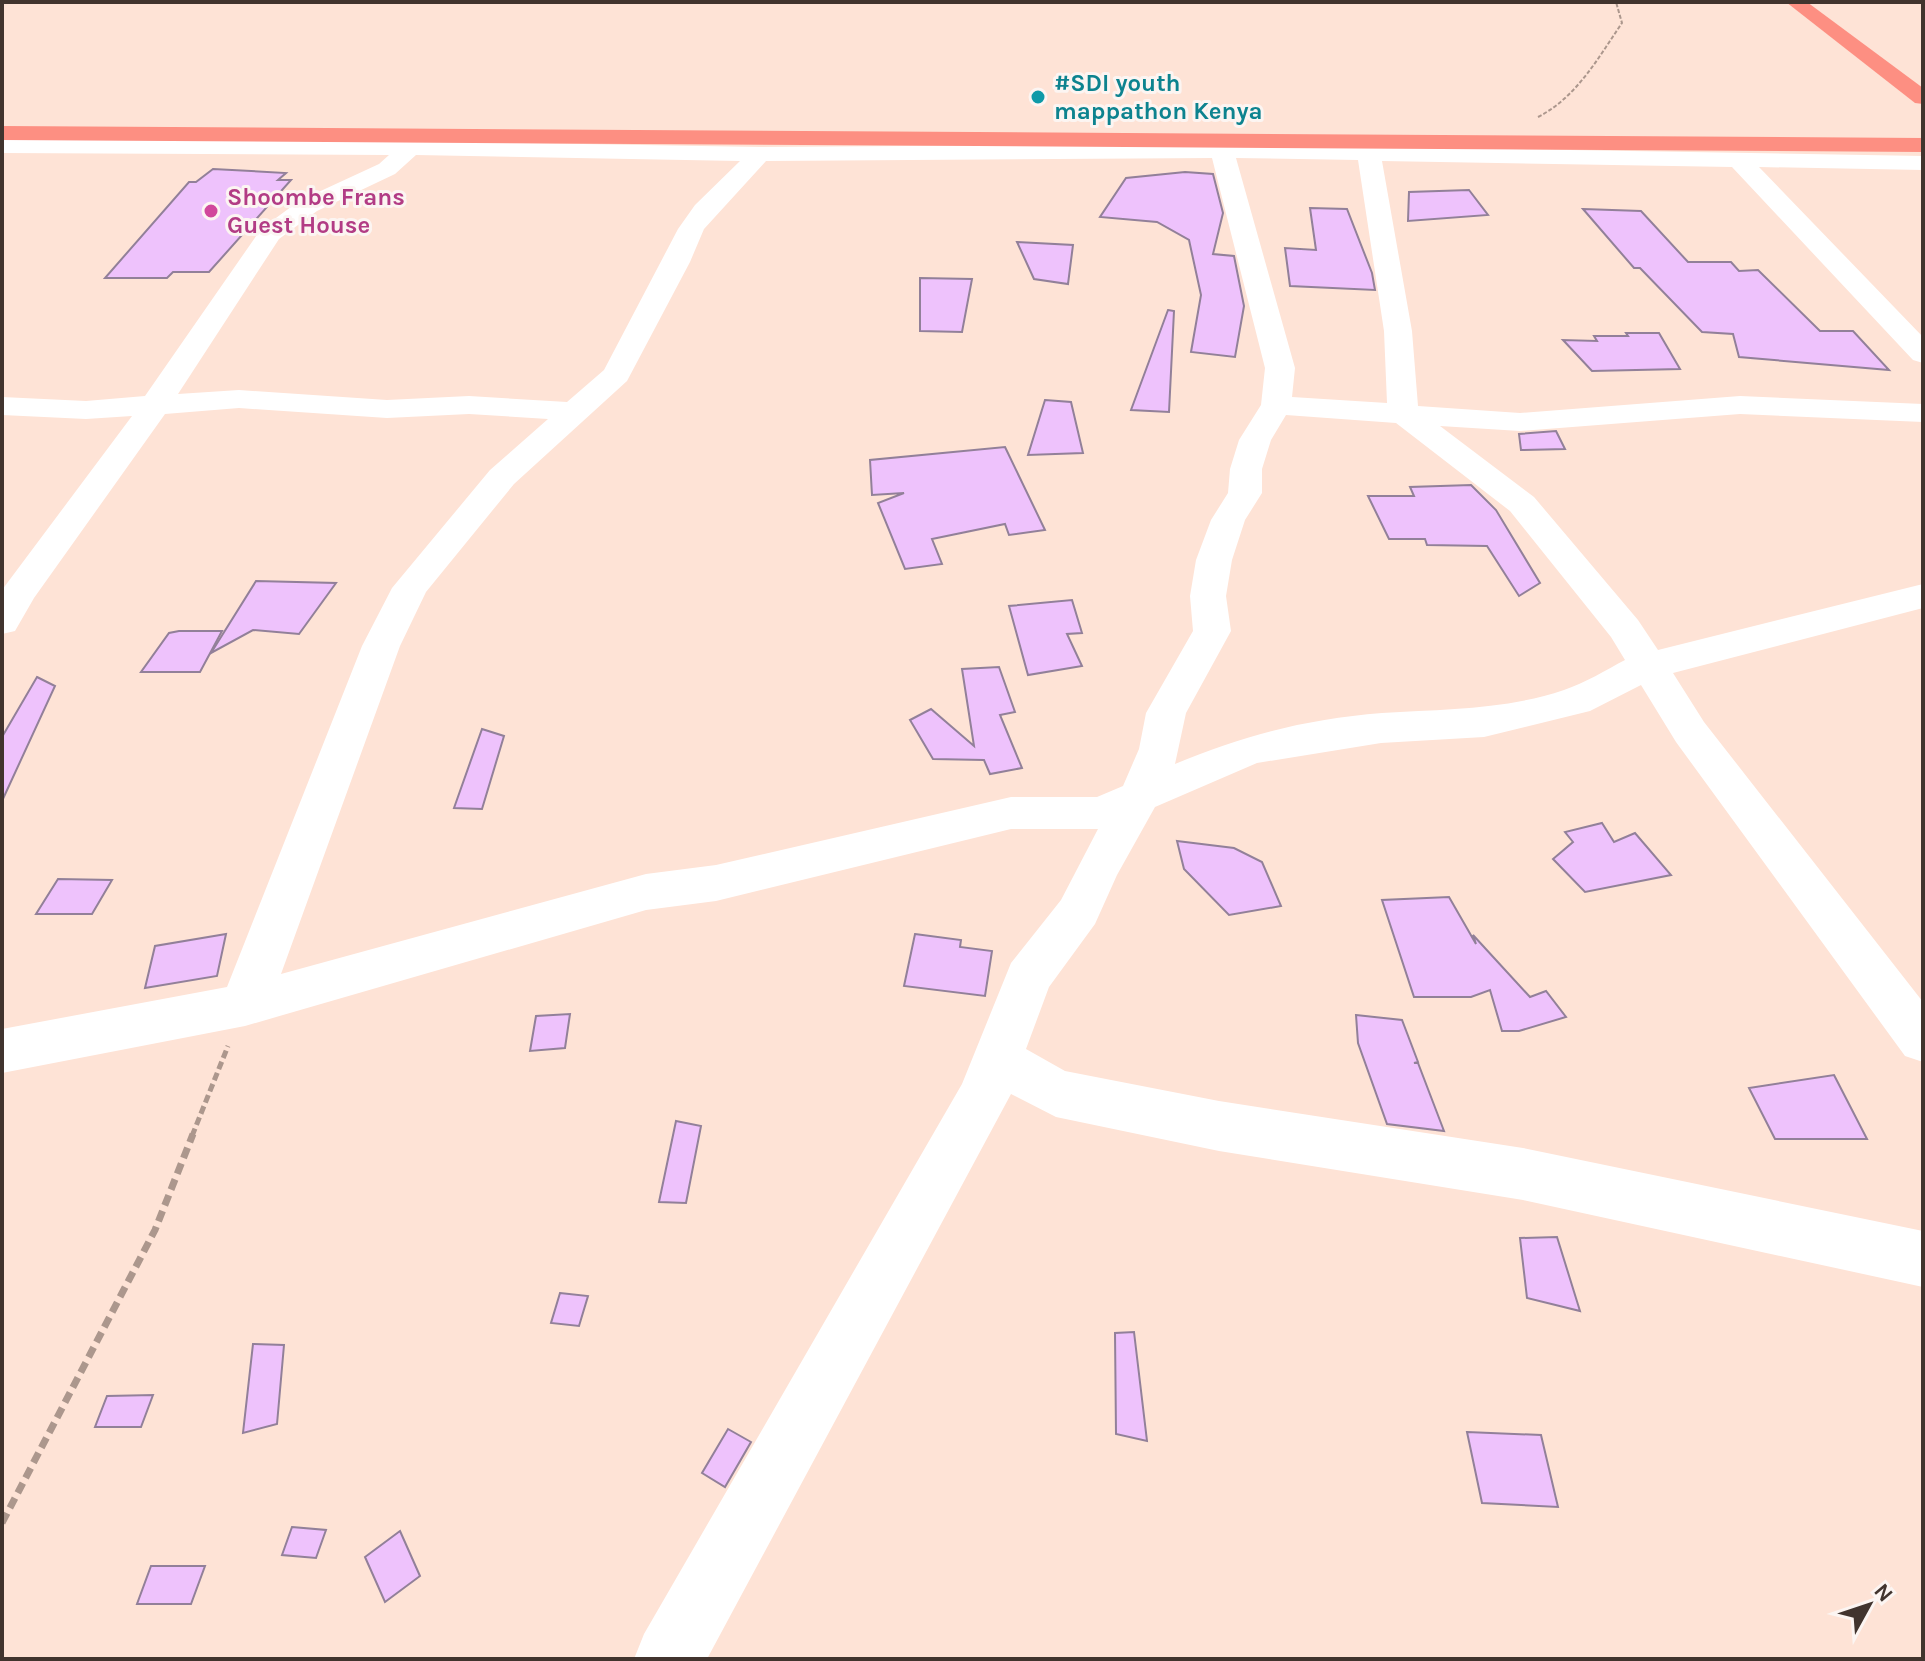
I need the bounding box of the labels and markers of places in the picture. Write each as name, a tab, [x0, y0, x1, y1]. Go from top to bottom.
place label: #SDI youth mappathon Kenya	[1054, 69, 1263, 125]
marker: #SDI youth mappathon Kenya	[1029, 88, 1047, 106]
place label: Shoombe Frans Guest House	[227, 183, 405, 239]
marker: Shoombe Frans Guest House	[202, 202, 220, 220]

